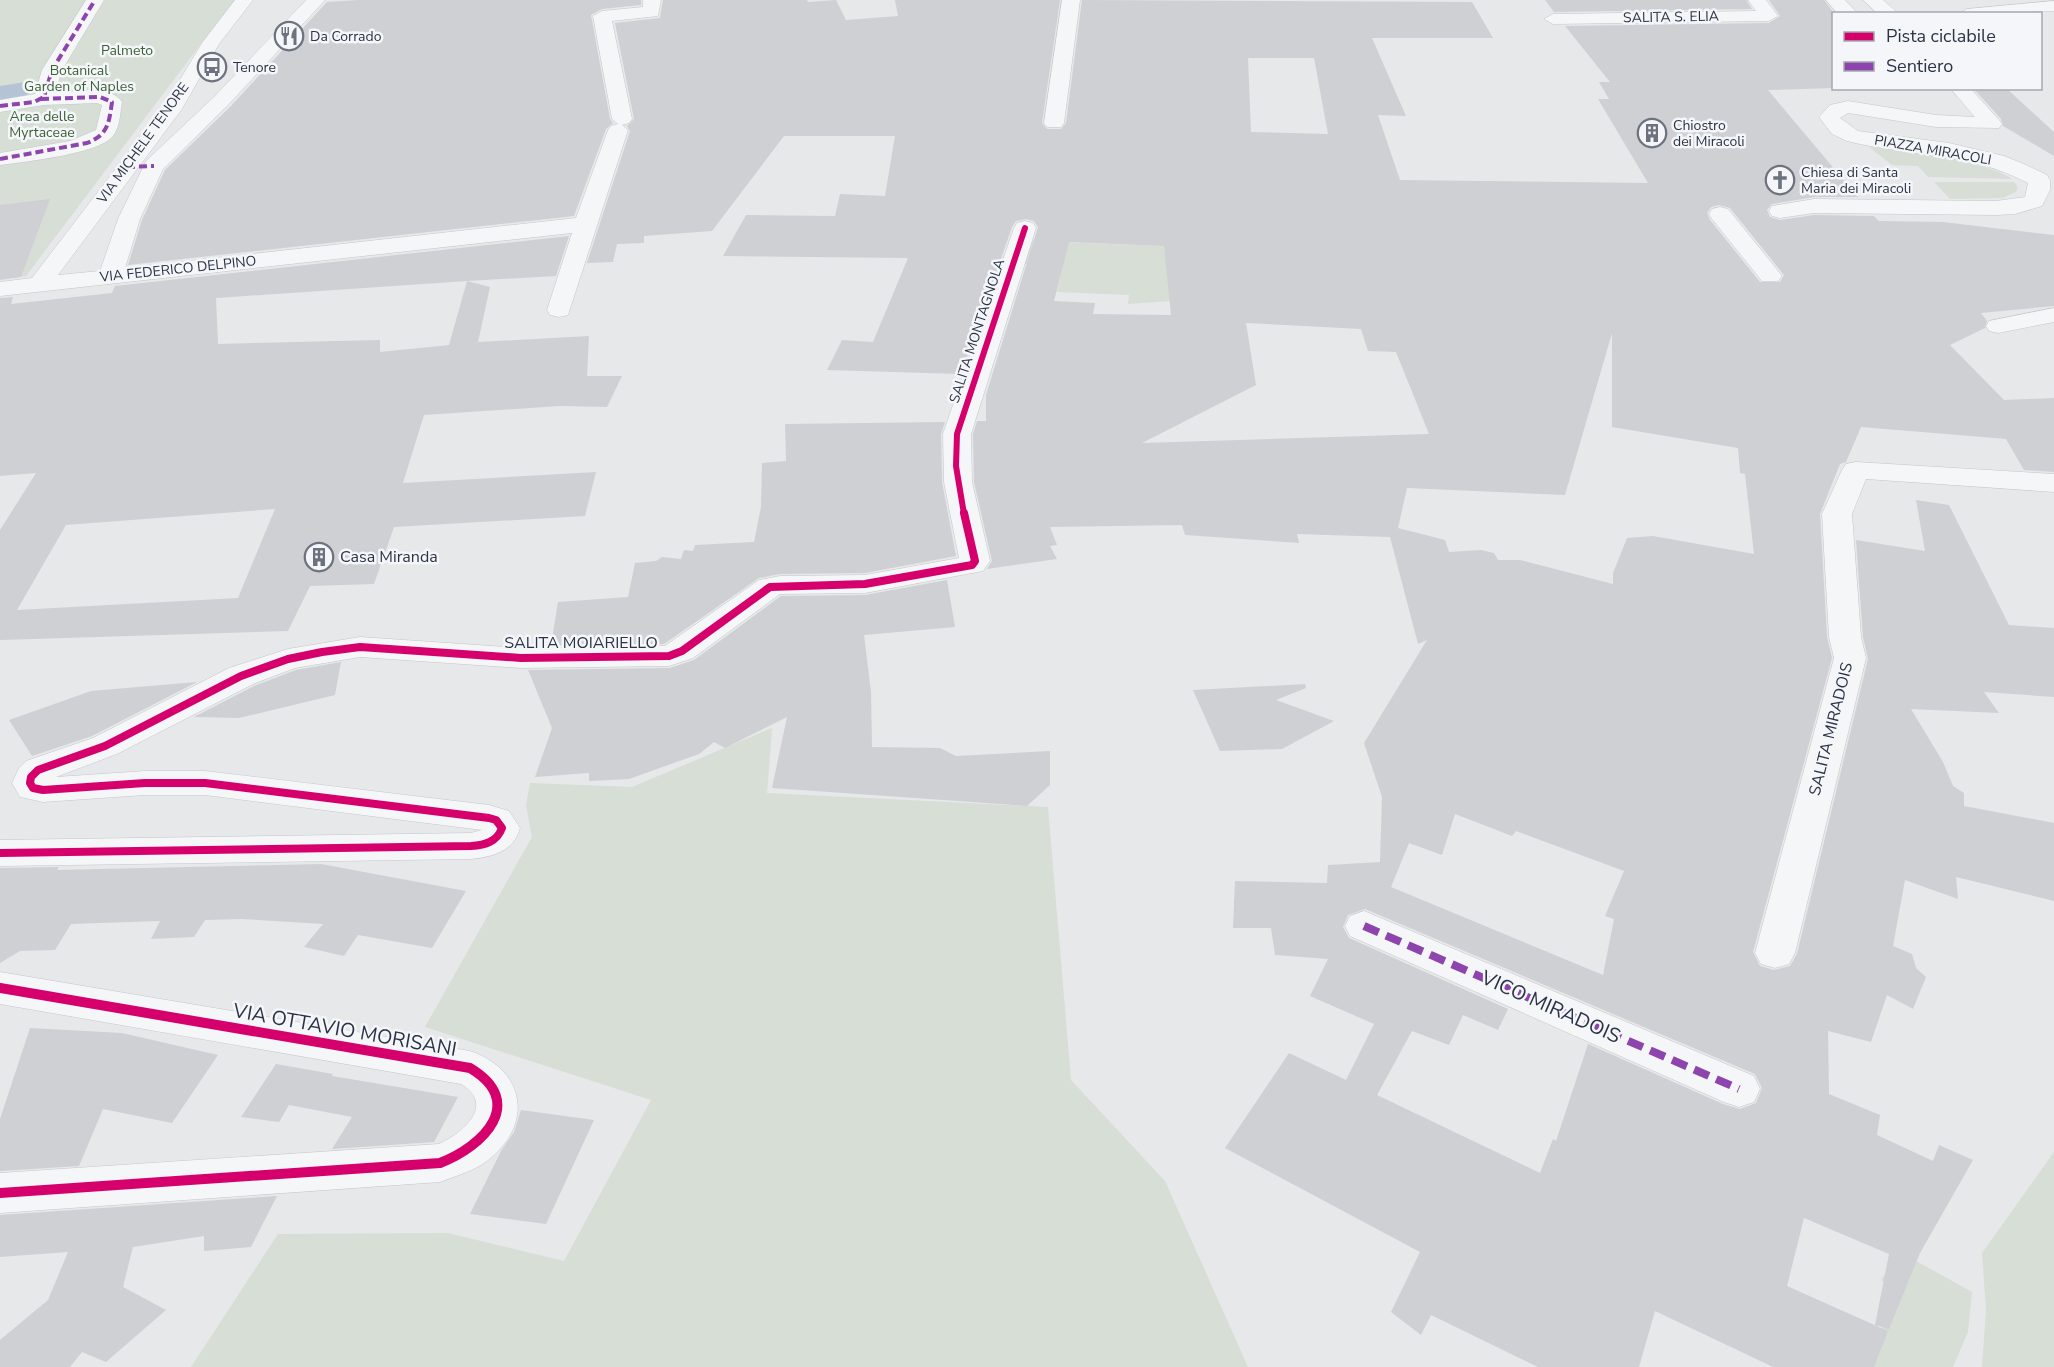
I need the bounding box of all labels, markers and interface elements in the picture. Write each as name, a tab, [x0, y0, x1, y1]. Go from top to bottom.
street label: SALITA S. ELIA	[1623, 7, 1719, 27]
legend	[1832, 12, 2042, 90]
restaurant icon: Da Corrado	[273, 20, 305, 52]
text: Pista ciclabile	[1886, 24, 1996, 48]
place label: Da Corrado	[310, 27, 382, 46]
park label: Palmeto	[101, 41, 153, 60]
bus stop icon: Tenore	[196, 51, 228, 83]
text: Sentiero	[1886, 54, 1953, 78]
place label: Tenore	[233, 58, 276, 77]
park label: Botanical Garden of Naples	[24, 61, 134, 96]
street label: VIA MICHELE TENORE	[92, 79, 193, 208]
park label: Area delle Myrtaceae	[9, 107, 75, 142]
place label: Chiostro dei Miracoli	[1673, 116, 1745, 151]
building icon: Chiostro dei Miracoli	[1636, 117, 1668, 149]
street label: PIAZZA MIRACOLI	[1873, 130, 1993, 170]
place label: Chiesa di Santa Maria dei Miracoli	[1801, 163, 1911, 198]
church icon: Chiesa di Santa Maria dei Miracoli	[1764, 164, 1796, 196]
street label: VIA FEDERICO DELPINO	[98, 251, 257, 287]
street label: SALITA MONTAGNOLA	[945, 257, 1009, 405]
building icon: Casa Miranda	[303, 541, 335, 573]
place label: Casa Miranda	[340, 546, 438, 568]
street label: SALITA MOIARIELLO	[504, 632, 658, 654]
street label: SALITA MIRADOIS	[1804, 660, 1858, 798]
street label: VICO MIRADOIS	[1476, 964, 1625, 1050]
street label: VIA OTTAVIO MORISANI	[230, 997, 459, 1063]

